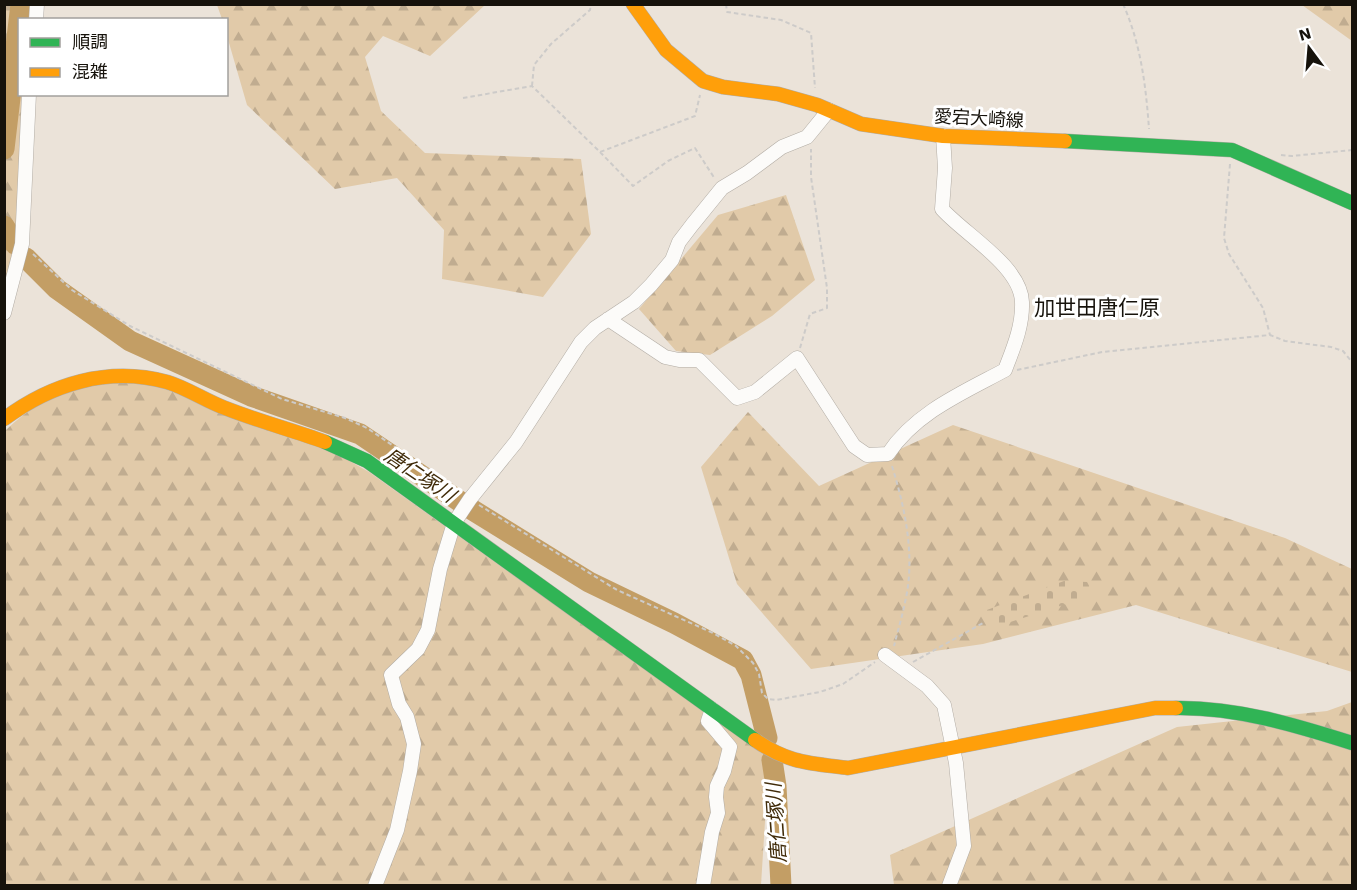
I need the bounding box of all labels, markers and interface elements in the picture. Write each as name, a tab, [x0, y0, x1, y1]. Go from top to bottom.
legend	[18, 18, 228, 96]
north arrow	[1279, 18, 1339, 78]
text: N	[1297, 23, 1313, 45]
text: 順調	[72, 31, 108, 52]
text: 混雑	[72, 61, 108, 82]
street label: 愛宕大崎線	[934, 105, 1024, 131]
district label: 加世田唐仁原	[1034, 295, 1160, 320]
water label: 唐仁塚川	[380, 443, 462, 508]
water label: 唐仁塚川	[761, 780, 791, 864]

